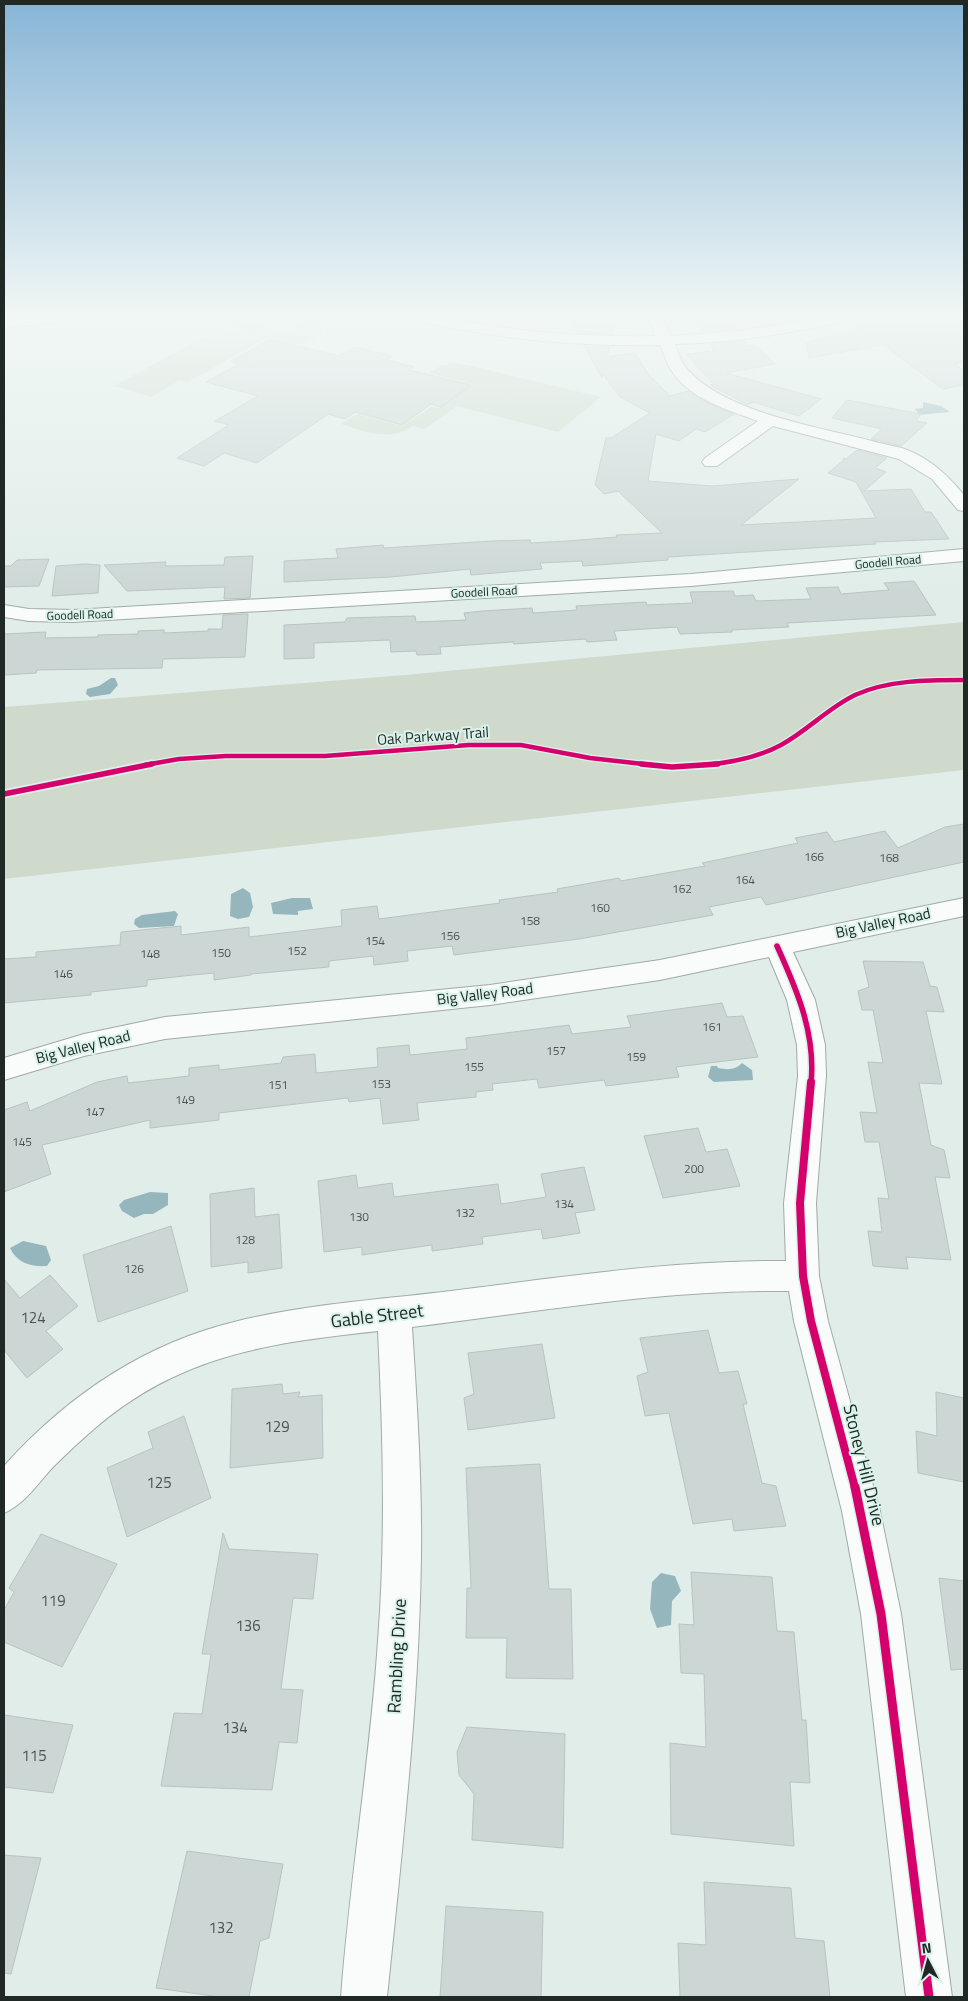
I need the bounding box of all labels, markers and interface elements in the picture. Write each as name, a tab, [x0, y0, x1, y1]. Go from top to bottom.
street label: Goodell Road	[854, 549, 922, 574]
street label: Goodell Road	[450, 580, 518, 603]
street label: Goodell Road	[46, 604, 114, 625]
street label: Oak Parkway Trail	[376, 720, 490, 751]
house number: 166	[804, 847, 824, 866]
house number: 168	[879, 848, 899, 867]
house number: 164	[735, 870, 755, 889]
house number: 162	[672, 879, 692, 898]
house number: 160	[590, 898, 610, 917]
street label: Big Valley Road	[833, 901, 933, 944]
house number: 158	[520, 911, 540, 930]
house number: 156	[440, 926, 460, 945]
house number: 154	[365, 931, 385, 950]
house number: 152	[287, 941, 307, 960]
house number: 150	[211, 943, 231, 962]
house number: 148	[140, 944, 160, 963]
house number: 146	[53, 964, 73, 983]
street label: Big Valley Road	[436, 976, 534, 1011]
house number: 161	[702, 1017, 722, 1036]
street label: Big Valley Road	[33, 1024, 133, 1069]
house number: 157	[546, 1041, 566, 1060]
house number: 159	[626, 1047, 646, 1066]
house number: 155	[464, 1057, 484, 1076]
house number: 153	[371, 1074, 391, 1093]
house number: 151	[268, 1075, 288, 1094]
house number: 149	[175, 1090, 195, 1109]
house number: 147	[85, 1102, 105, 1121]
house number: 145	[12, 1132, 32, 1151]
house number: 200	[684, 1159, 704, 1178]
house number: 134	[554, 1194, 574, 1213]
house number: 132	[455, 1203, 475, 1222]
house number: 130	[349, 1207, 369, 1226]
house number: 128	[235, 1230, 255, 1249]
house number: 126	[124, 1259, 144, 1278]
street label: Gable Street	[329, 1296, 426, 1335]
house number: 124	[20, 1306, 46, 1329]
street label: Stoney Hill Drive	[836, 1401, 893, 1529]
house number: 129	[264, 1415, 290, 1438]
house number: 125	[146, 1471, 172, 1494]
house number: 119	[40, 1589, 66, 1612]
street label: Rambling Drive	[380, 1598, 413, 1714]
house number: 136	[235, 1614, 261, 1637]
house number: 134	[222, 1716, 248, 1739]
house number: 115	[21, 1744, 47, 1767]
house number: 132	[208, 1916, 234, 1939]
north arrow	[903, 1936, 953, 1986]
text: N	[921, 1937, 933, 1959]

